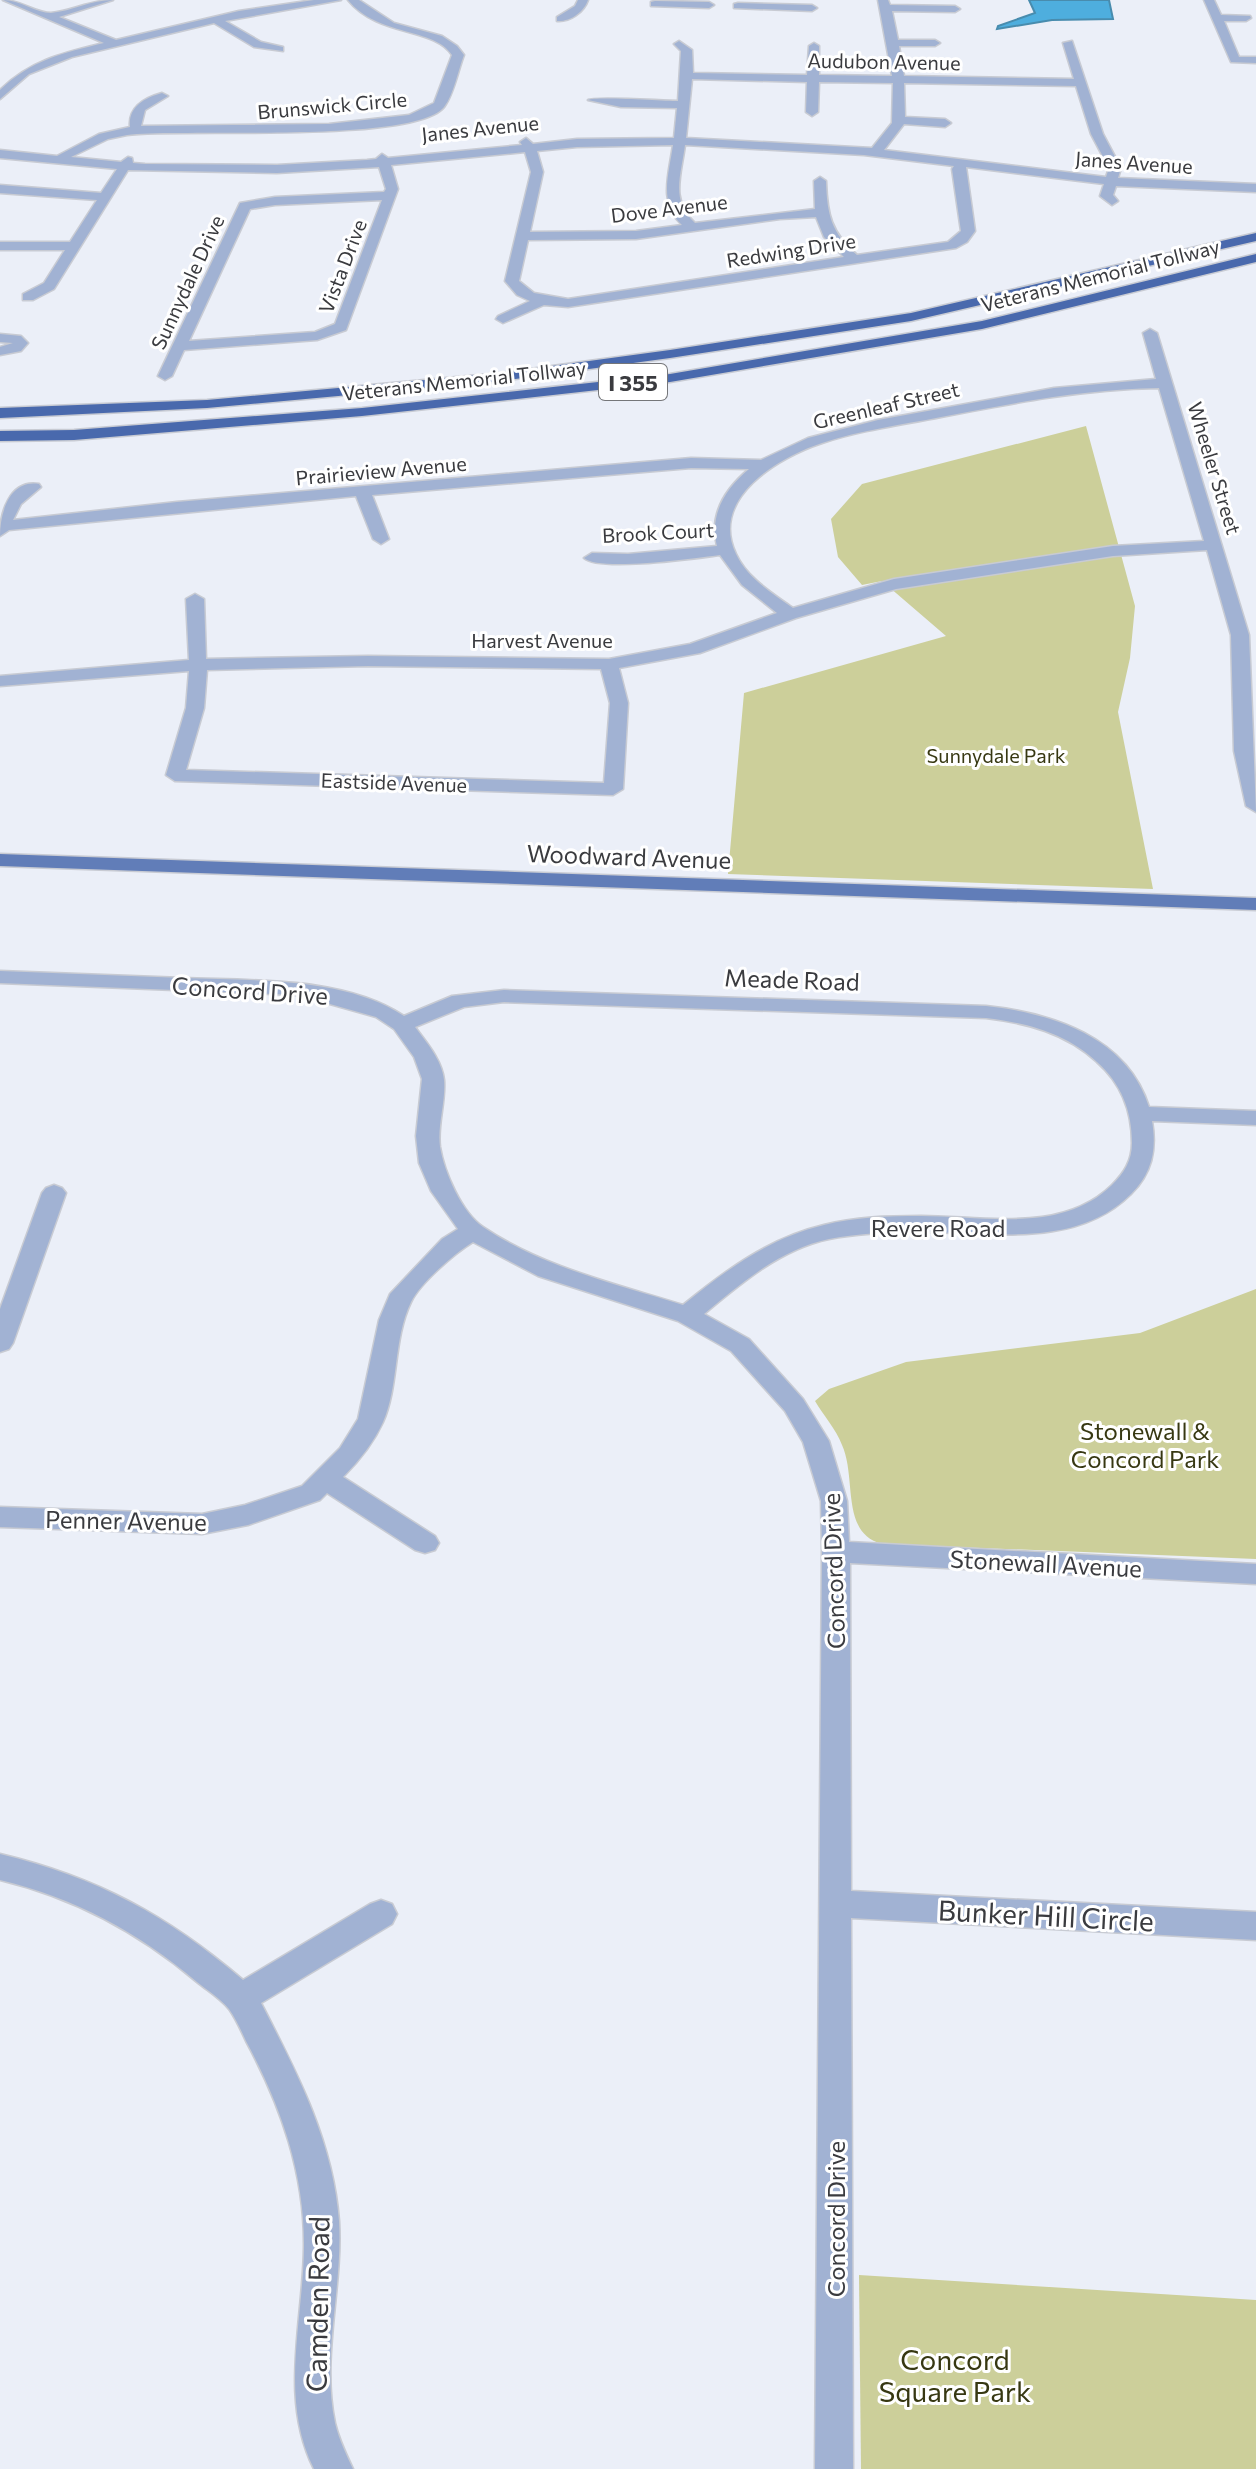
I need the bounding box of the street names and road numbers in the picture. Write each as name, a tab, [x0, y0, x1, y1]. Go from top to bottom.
street label: Audubon Avenue	[807, 48, 961, 74]
street label: Brunswick Circle	[256, 87, 408, 123]
street label: Janes Avenue	[420, 110, 540, 146]
street label: Janes Avenue	[1074, 146, 1194, 178]
street label: Dove Avenue	[609, 189, 729, 227]
street label: Sunnydale Drive	[145, 211, 229, 353]
street label: Vista Drive	[313, 216, 371, 316]
street label: Redwing Drive	[725, 228, 857, 272]
street label: Veterans Memorial Tollway	[978, 234, 1222, 316]
street label: Veterans Memorial Tollway	[341, 355, 587, 405]
road number: I 355	[599, 364, 667, 400]
street label: Greenleaf Street	[811, 377, 961, 433]
street label: Wheeler Street	[1184, 399, 1246, 537]
street label: Prairieview Avenue	[294, 451, 468, 489]
street label: Brook Court	[601, 517, 715, 547]
street label: Harvest Avenue	[471, 628, 613, 652]
street label: Eastside Avenue	[320, 767, 468, 797]
street label: Woodward Avenue	[526, 838, 732, 874]
street label: Meade Road	[724, 962, 860, 996]
street label: Concord Drive	[171, 970, 329, 1010]
street label: Revere Road	[871, 1213, 1005, 1242]
street label: Concord Drive	[816, 1492, 850, 1650]
street label: Penner Avenue	[45, 1504, 207, 1536]
street label: Stonewall Avenue	[949, 1543, 1143, 1583]
street label: Bunker Hill Circle	[937, 1892, 1155, 1938]
street label: Concord Drive	[821, 2141, 850, 2297]
street label: Camden Road	[298, 2216, 336, 2392]

